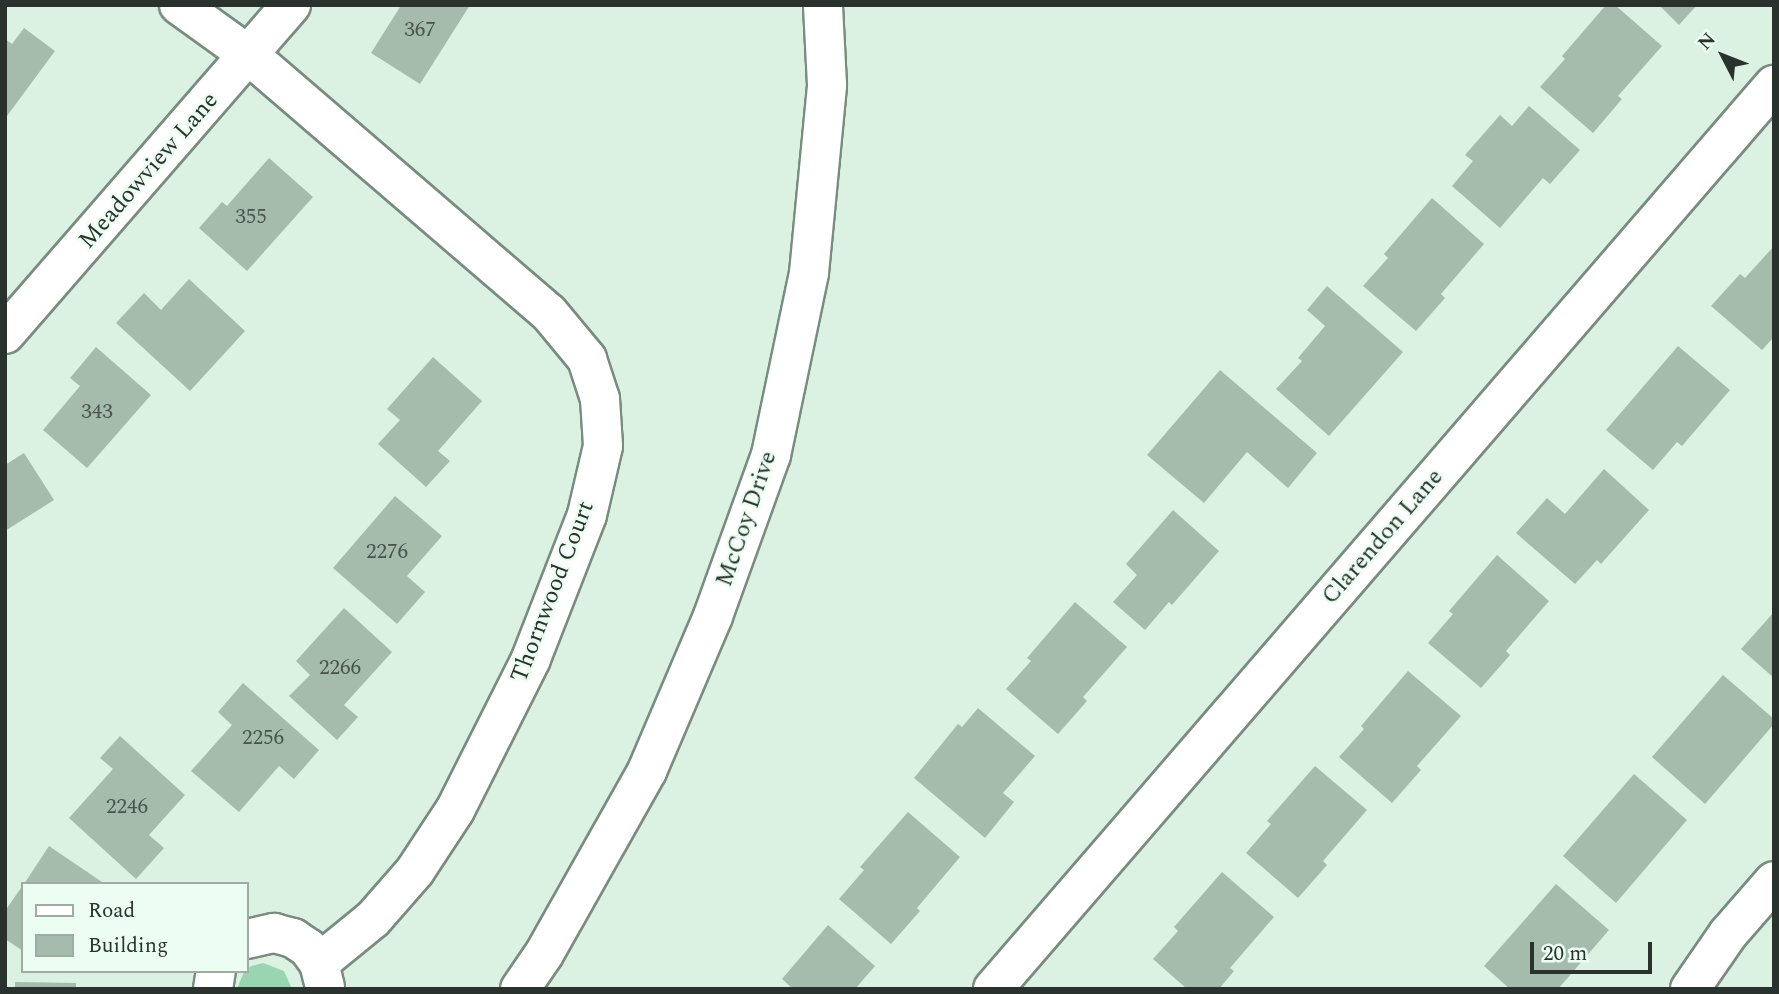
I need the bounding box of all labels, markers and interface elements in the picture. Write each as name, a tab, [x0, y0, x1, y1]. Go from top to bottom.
house number: 367	[404, 17, 436, 43]
north arrow	[1688, 21, 1758, 91]
text: N	[1691, 26, 1723, 57]
street label: Meadowview Lane	[73, 87, 225, 255]
house number: 355	[235, 204, 267, 230]
house number: 343	[81, 399, 113, 425]
street label: McCoy Drive	[710, 448, 784, 590]
street label: Clarendon Lane	[1316, 463, 1450, 611]
street label: Thornwood Court	[505, 497, 601, 687]
house number: 2276	[366, 539, 408, 565]
house number: 2266	[319, 655, 361, 681]
house number: 2256	[242, 725, 284, 751]
house number: 2246	[106, 794, 148, 820]
legend	[21, 882, 248, 973]
text: Road	[88, 895, 135, 927]
scale bar	[1534, 928, 1656, 972]
text: Building	[88, 930, 168, 962]
text: 20 m	[1543, 938, 1587, 970]

